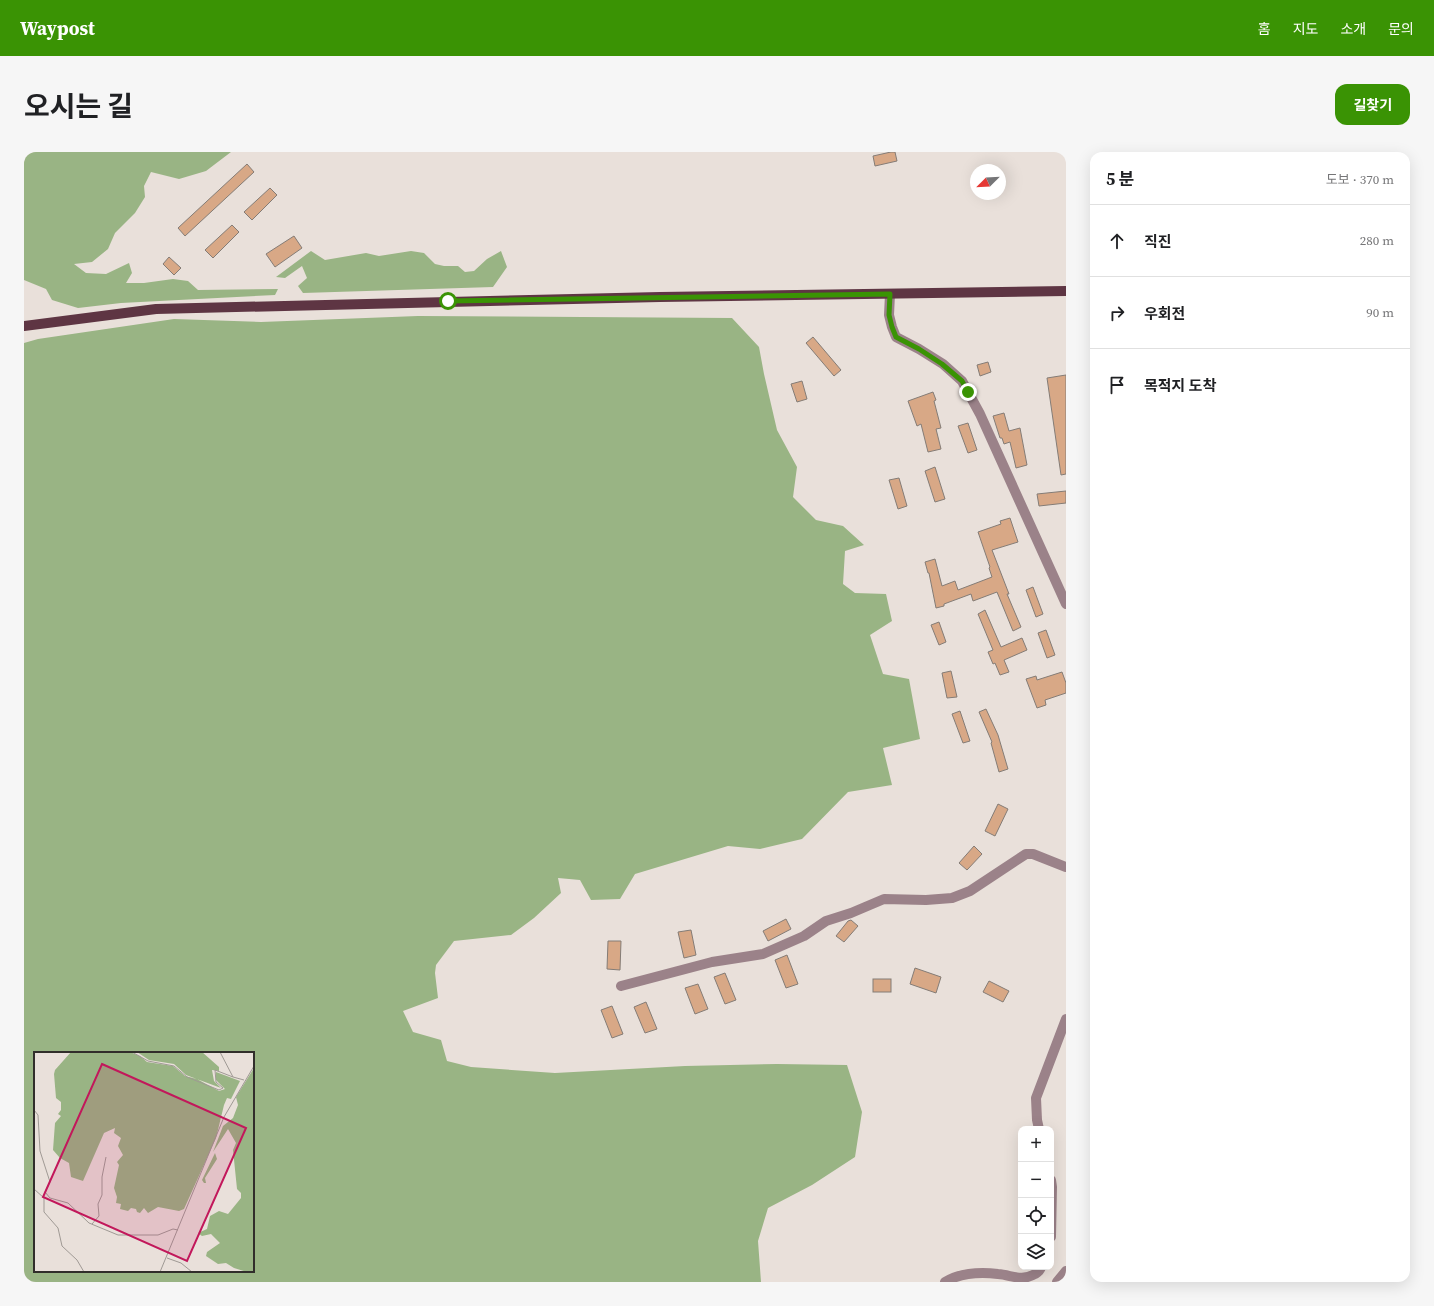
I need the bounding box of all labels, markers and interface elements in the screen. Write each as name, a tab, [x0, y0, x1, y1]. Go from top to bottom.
text: Waypost	[20, 15, 95, 41]
text: 홈	[1258, 19, 1271, 39]
text: 지도	[1293, 19, 1318, 39]
text: 소개	[1340, 19, 1366, 39]
text: 문의	[1388, 19, 1414, 39]
button: 길찾기	[1335, 84, 1410, 125]
text: 오시는 길	[24, 87, 133, 125]
north arrow	[970, 164, 1006, 200]
text: 5 분	[1106, 167, 1135, 191]
text: 도보 · 370 m	[1326, 171, 1394, 188]
icon: ahead	[1106, 230, 1128, 252]
text: 직진	[1144, 231, 1172, 252]
text: 280 m	[1360, 232, 1394, 249]
route start	[439, 292, 457, 310]
icon: right	[1106, 302, 1128, 324]
text: 우회전	[1144, 303, 1185, 324]
text: 90 m	[1366, 304, 1394, 321]
icon: arrive	[1106, 374, 1128, 396]
text: 목적지 도착	[1144, 375, 1216, 396]
route end	[959, 383, 977, 401]
inset map	[34, 1052, 254, 1272]
map controls	[1018, 1126, 1054, 1270]
button: +	[1018, 1126, 1054, 1162]
button: −	[1018, 1162, 1054, 1198]
button: locate	[1018, 1198, 1054, 1234]
button: layers	[1018, 1234, 1054, 1270]

